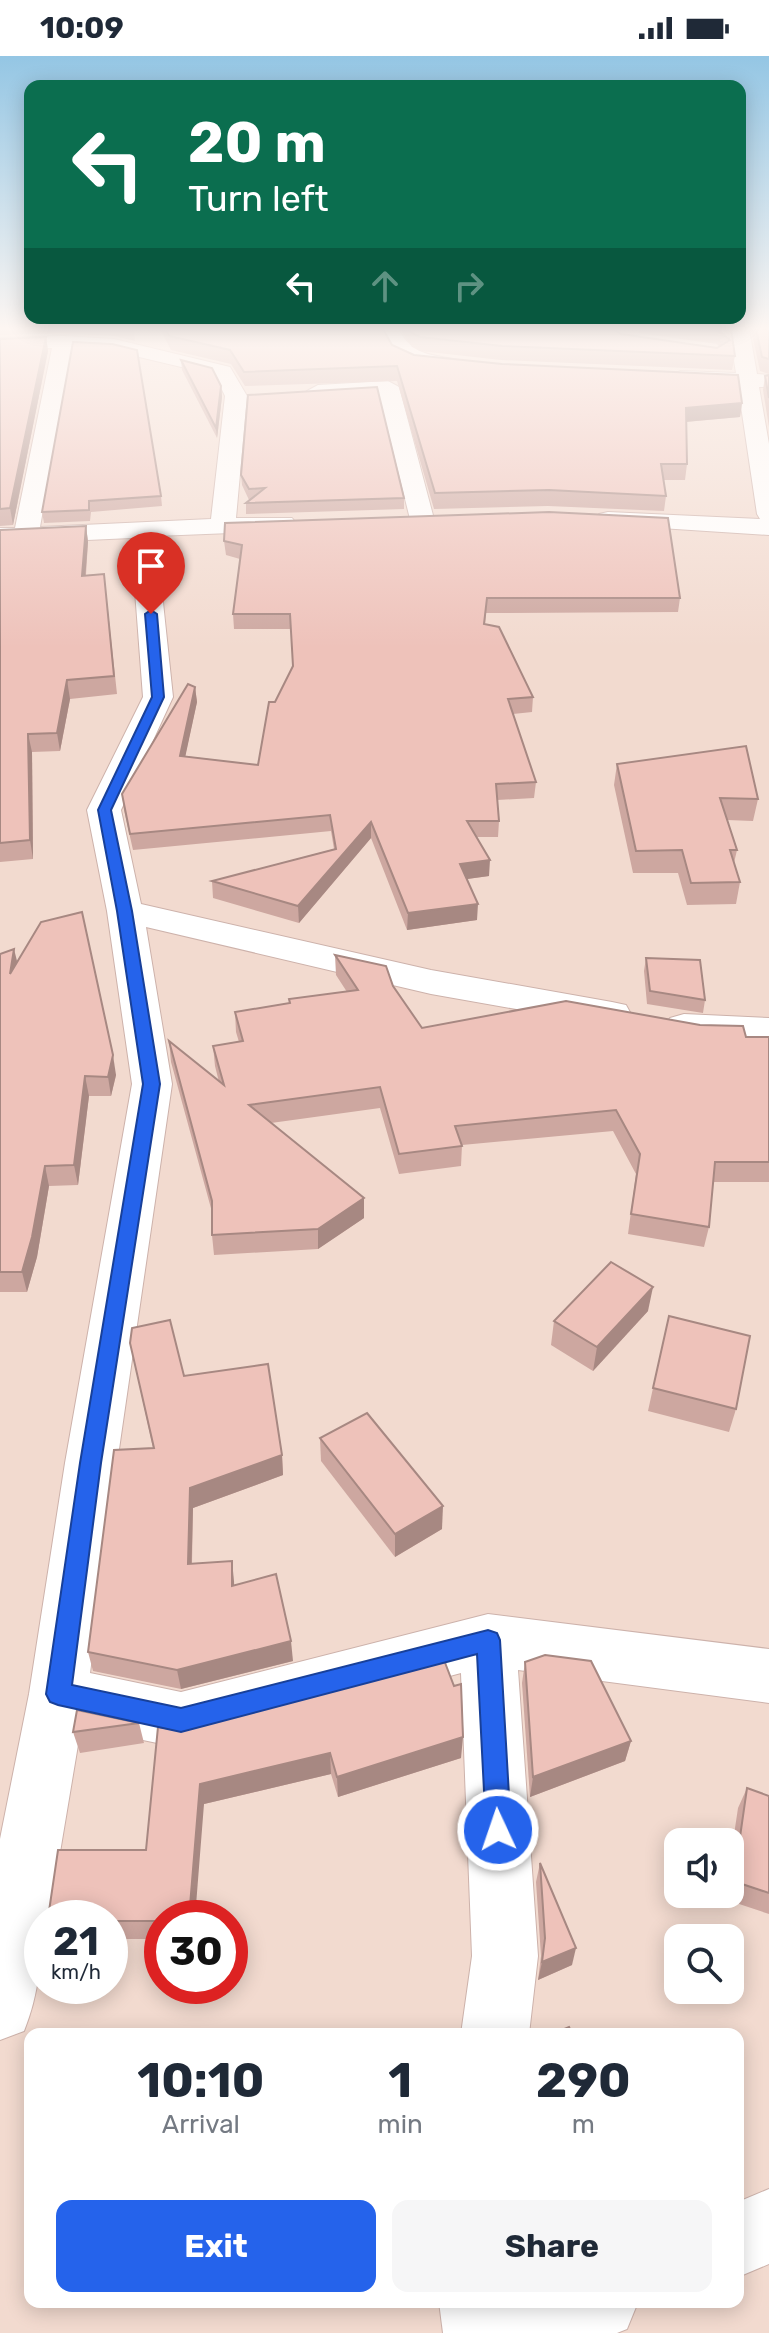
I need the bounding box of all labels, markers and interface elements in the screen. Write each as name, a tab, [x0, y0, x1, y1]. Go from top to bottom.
text: 10:09	[40, 10, 124, 46]
text: 20 m	[188, 110, 326, 176]
icon: left	[56, 112, 160, 216]
text: Turn left	[188, 177, 329, 220]
icon: left	[279, 264, 323, 308]
icon: ahead	[363, 264, 407, 308]
icon: right	[447, 264, 491, 308]
pin	[117, 532, 185, 614]
icon: arrive	[129, 544, 173, 588]
position arrow	[456, 1788, 540, 1872]
map controls	[664, 1828, 744, 2004]
button: sound	[664, 1828, 744, 1908]
speed limit sign: 30	[144, 1900, 248, 2004]
text: 21	[53, 1918, 99, 1965]
button: search	[664, 1924, 744, 2004]
text: km/h	[51, 1960, 101, 1984]
text: 10:10	[137, 2052, 264, 2109]
text: 1	[388, 2052, 412, 2109]
text: 290	[536, 2052, 631, 2109]
text: Arrival	[162, 2109, 240, 2140]
text: min	[378, 2109, 423, 2140]
text: m	[572, 2109, 595, 2140]
button: Exit	[56, 2200, 376, 2292]
button: Share	[392, 2200, 712, 2292]

